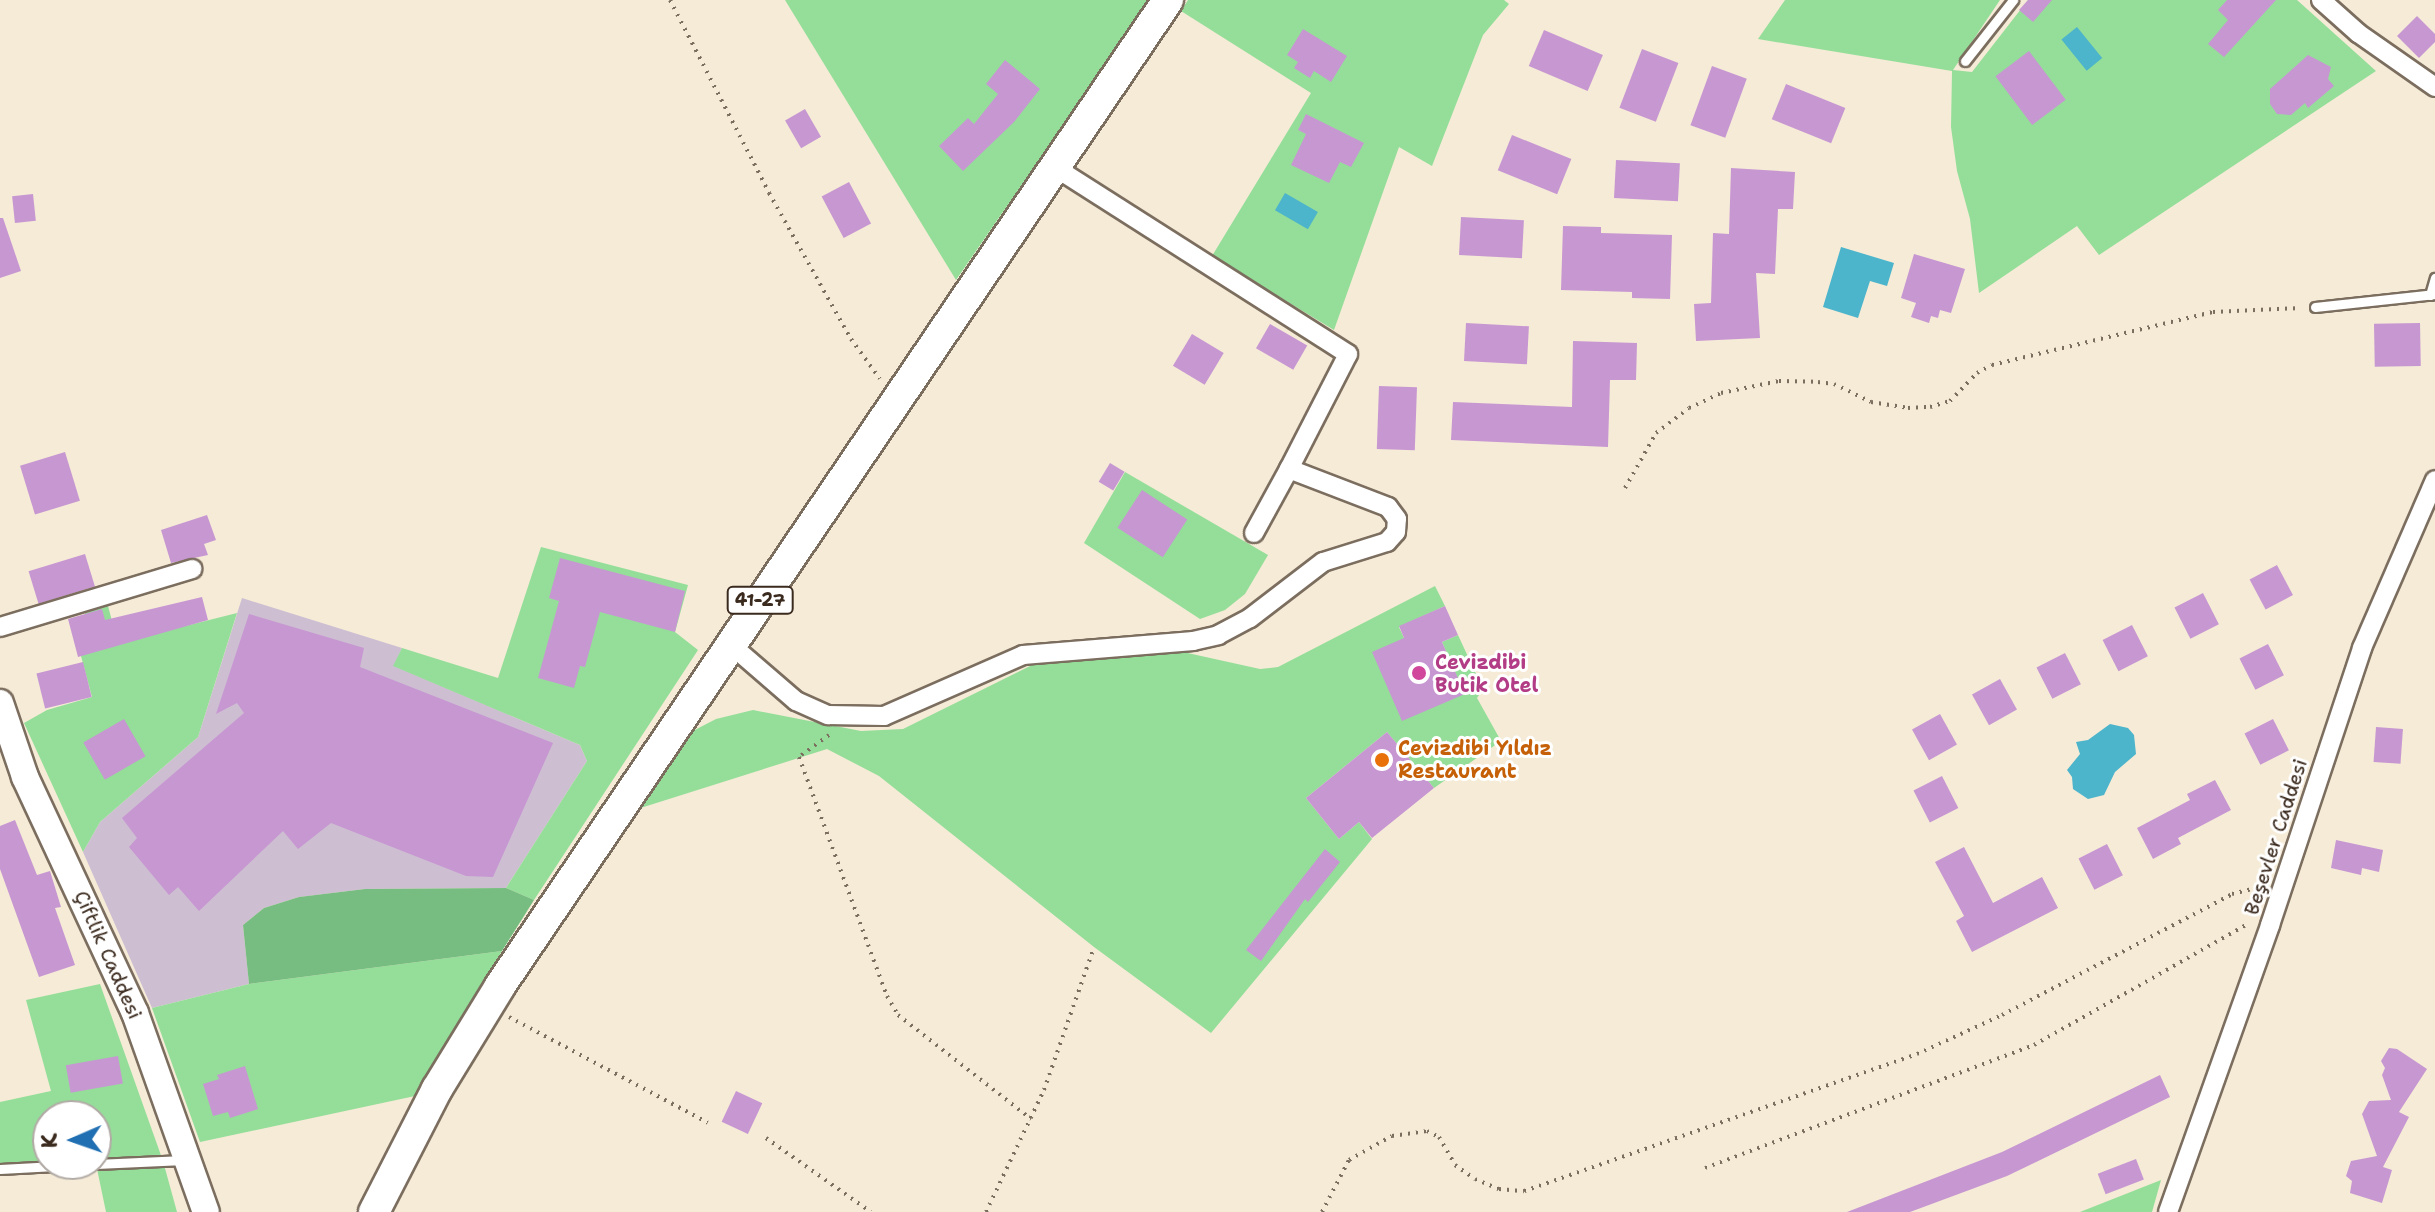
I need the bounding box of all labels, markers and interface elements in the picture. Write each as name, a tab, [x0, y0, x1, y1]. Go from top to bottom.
road number: 41-27	[726, 586, 794, 614]
place label: Cevizdibi Butik Otel	[1435, 650, 1538, 697]
marker: Cevizdibi Butik Otel	[1410, 664, 1428, 682]
place label: Cevizdibi Yıldız Restaurant	[1398, 736, 1552, 783]
marker: Cevizdibi Yıldız Restaurant	[1373, 751, 1391, 769]
street label: Beşevler Caddesi	[2239, 756, 2313, 918]
street label: Çiftlik Caddesi	[69, 887, 147, 1023]
north arrow	[32, 1100, 112, 1180]
text: K	[35, 1133, 64, 1149]

